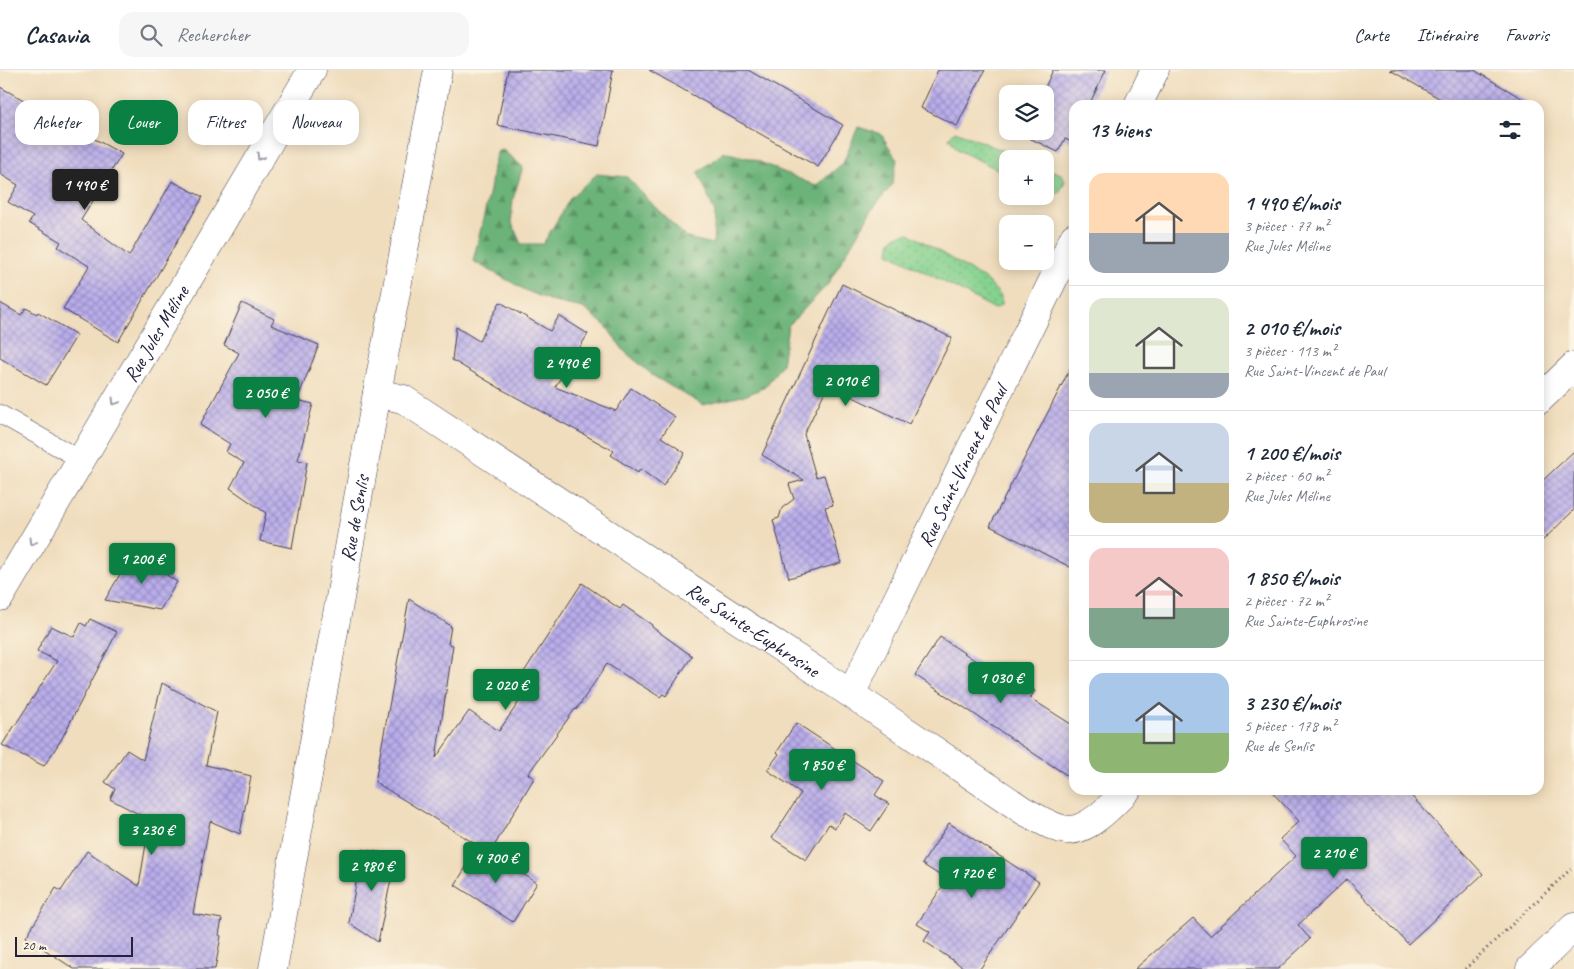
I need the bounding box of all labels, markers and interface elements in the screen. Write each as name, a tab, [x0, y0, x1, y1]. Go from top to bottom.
search box	[119, 12, 469, 57]
text: Casavia	[25, 20, 89, 50]
icon: search	[137, 21, 165, 49]
text: Rechercher	[177, 23, 250, 47]
text: Carte	[1354, 24, 1389, 46]
text: Itinéraire	[1417, 24, 1478, 46]
text: Favoris	[1506, 24, 1549, 46]
map controls	[999, 85, 1054, 270]
button: layers	[999, 85, 1054, 140]
chip: Acheter	[15, 100, 99, 145]
chip: Louer	[109, 100, 178, 145]
chip: Filtres	[188, 100, 263, 145]
chip: Nouveau	[273, 100, 359, 145]
icon: filters	[1496, 116, 1524, 144]
text: 13 biens	[1089, 117, 1150, 143]
button: +	[999, 150, 1054, 205]
one-way arrow	[257, 152, 267, 161]
pin: 1 490 €	[39, 168, 131, 211]
text: 1 490 €	[63, 175, 107, 195]
text: 1 490 €/mois	[1244, 190, 1340, 216]
icon: home	[1129, 193, 1189, 253]
button: −	[999, 215, 1054, 270]
text: 3 pièces · 77 m²	[1244, 216, 1329, 236]
text: Rue Jules Méline	[1244, 236, 1330, 256]
street label: Rue Jules Méline	[118, 280, 195, 386]
text: 2 010 €/mois	[1244, 315, 1340, 341]
icon: home	[1129, 318, 1189, 378]
text: 3 pièces · 113 m²	[1244, 341, 1336, 361]
pin: 2 490 €	[521, 346, 613, 389]
text: 2 490 €	[545, 353, 589, 373]
text: Rue Saint-Vincent de Paul	[1244, 361, 1385, 381]
pin: 2 010 €	[800, 364, 892, 407]
text: 2 010 €	[824, 371, 868, 391]
pin: 2 050 €	[220, 376, 312, 419]
street label: Rue Saint-Vincent de Paul	[912, 378, 1014, 551]
text: 2 050 €	[244, 383, 288, 403]
one-way arrow	[112, 397, 122, 406]
text: 1 200 €/mois	[1244, 440, 1340, 466]
icon: home	[1129, 443, 1189, 503]
text: 2 pièces · 60 m²	[1244, 466, 1329, 486]
street label: Rue de Senlis	[334, 471, 375, 563]
text: Rue Jules Méline	[1244, 486, 1330, 506]
one-way arrow	[29, 537, 39, 546]
pin: 1 200 €	[96, 542, 188, 585]
text: 1 200 €	[120, 549, 164, 569]
text: 1 850 €/mois	[1244, 565, 1339, 591]
icon: home	[1129, 568, 1189, 628]
street label: Rue Sainte-Euphrosine	[682, 577, 826, 683]
text: 2 pièces · 72 m²	[1244, 591, 1329, 611]
text: Rue Sainte-Euphrosine	[1244, 611, 1367, 631]
pin: 1 030 €	[955, 662, 1047, 704]
pin: 2 020 €	[460, 668, 552, 711]
text: 1 030 €	[979, 668, 1023, 688]
text: 2 020 €	[484, 675, 528, 695]
text: 3 230 €/mois	[1244, 690, 1340, 716]
icon: home	[1129, 693, 1189, 753]
text: 5 pièces · 178 m²	[1244, 716, 1336, 736]
text: Rue de Senlis	[1244, 736, 1313, 756]
pin: 1 850 €	[776, 748, 868, 791]
text: 1 850 €	[800, 755, 844, 775]
pin: 3 230 €	[106, 814, 198, 856]
text: 3 230 €	[130, 820, 174, 840]
pin: 2 210 €	[1288, 836, 1380, 879]
pin: 4 700 €	[450, 842, 542, 884]
text: 2 210 €	[1312, 843, 1356, 863]
text: 4 700 €	[474, 848, 518, 868]
pin: 2 980 €	[326, 850, 418, 892]
text: 2 980 €	[350, 856, 394, 876]
pin: 1 720 €	[926, 856, 1018, 899]
text: 1 720 €	[950, 863, 994, 883]
scale bar	[15, 934, 132, 957]
text: 20 m	[22, 937, 46, 954]

